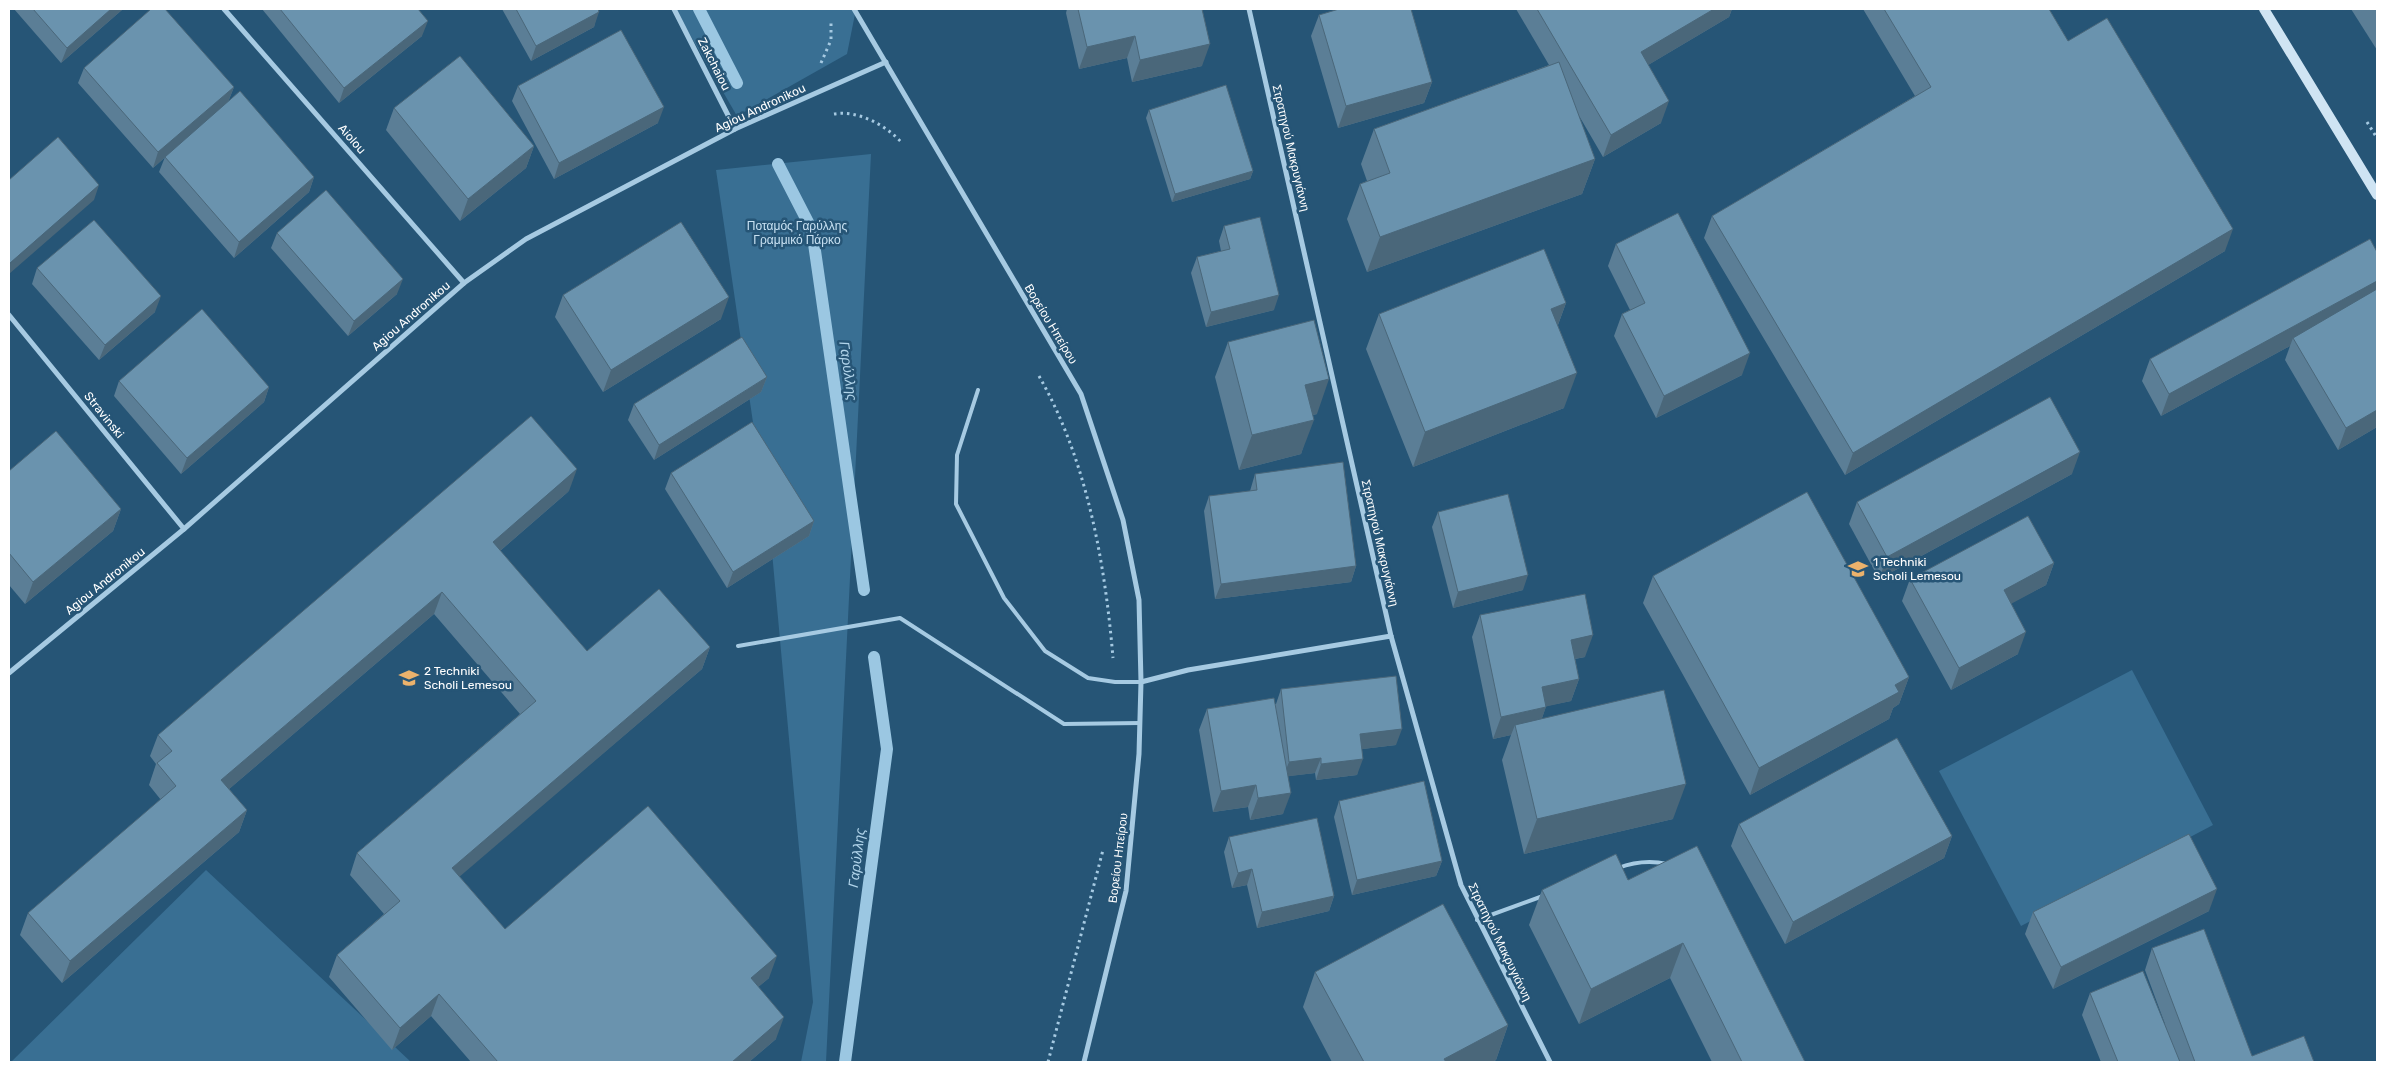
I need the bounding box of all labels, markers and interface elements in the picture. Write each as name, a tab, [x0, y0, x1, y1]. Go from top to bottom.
street label: Zakchaiou	[695, 35, 733, 93]
street label: Agiou Andronikou	[712, 81, 808, 135]
street label: Στρατηγού Μακρυγιάννη	[1270, 83, 1312, 213]
street label: Aiolou	[335, 121, 369, 157]
park label: Ποταμός Γαρύλλης Γραμμικό Πάρκο	[747, 219, 847, 247]
street label: Agiou Andronikou	[369, 278, 453, 354]
street label: Βορείου Ηπείρου	[1022, 282, 1080, 366]
water label: Γαρύλλης	[835, 340, 861, 402]
street label: Stravinski	[81, 389, 127, 441]
street label: Στρατηγού Μακρυγιάννη	[1359, 478, 1401, 608]
street label: Agiou Andronikou	[62, 544, 148, 618]
place label: 1 Techniki Scholi Lemesou	[1873, 555, 1961, 583]
school or university icon: 1 Techniki Scholi Lemesou	[1847, 558, 1869, 580]
place label: 2 Techniki Scholi Lemesou	[424, 664, 512, 692]
school or university icon: 2 Techniki Scholi Lemesou	[398, 667, 420, 689]
street label: Βορείου Ηπείρου	[1106, 812, 1130, 904]
water label: Γαρύλλης	[845, 827, 869, 889]
street label: Στρατηγού Μακρυγιάννη	[1465, 881, 1535, 1003]

